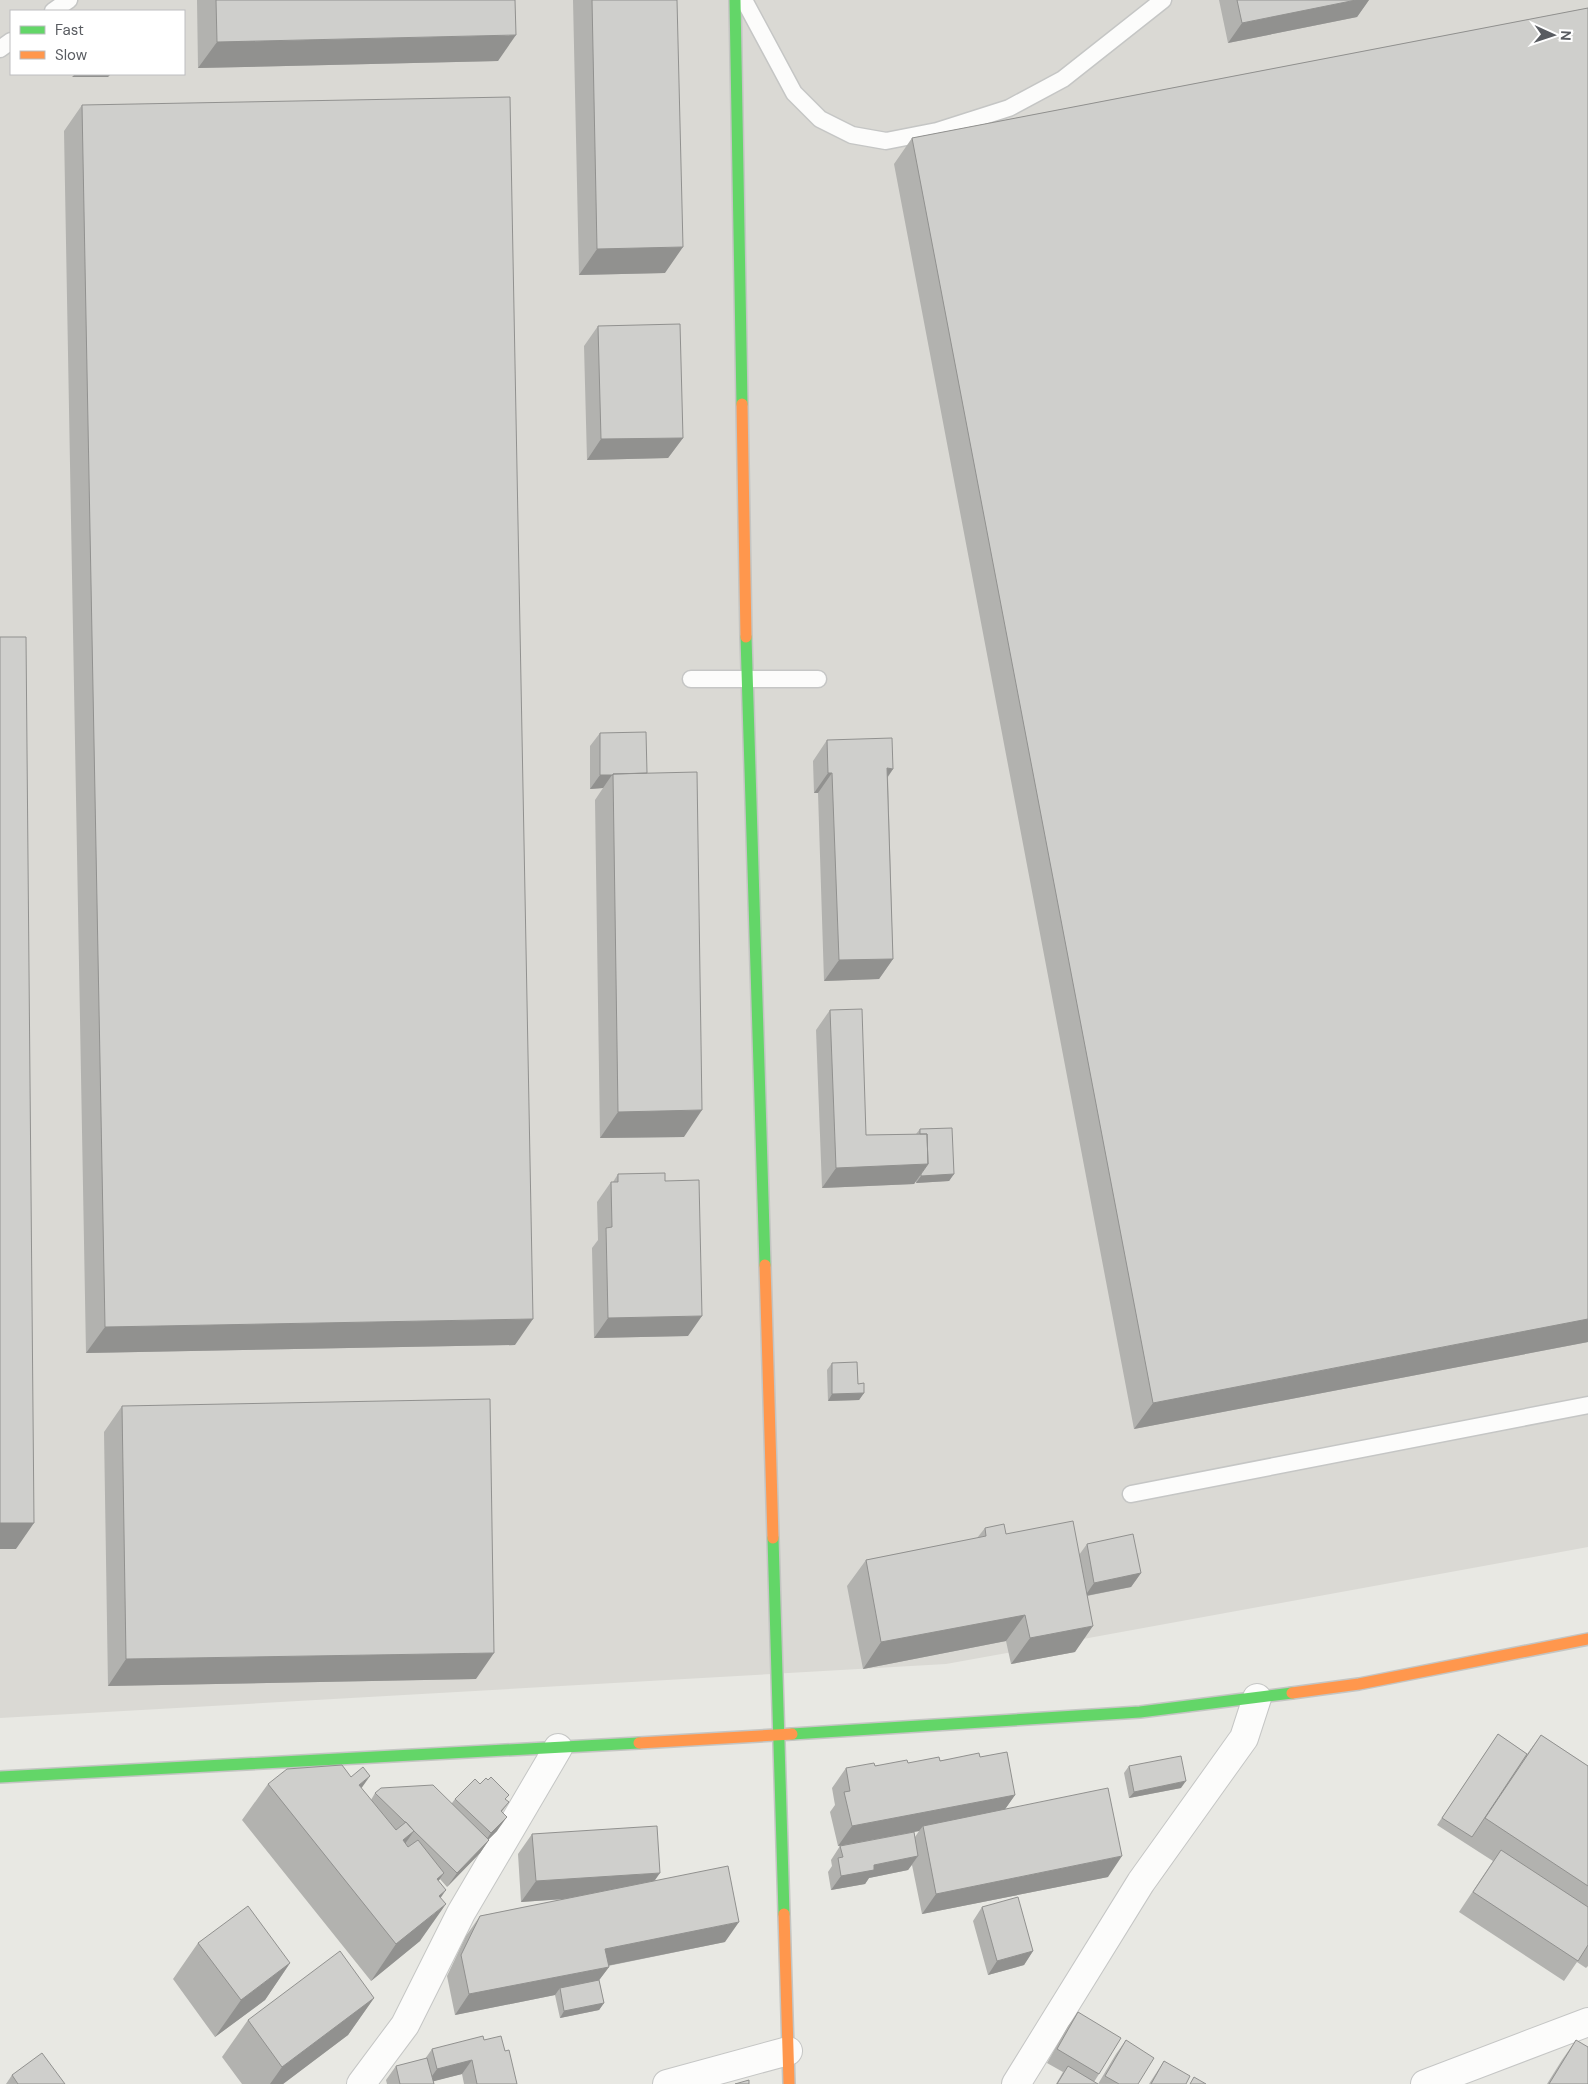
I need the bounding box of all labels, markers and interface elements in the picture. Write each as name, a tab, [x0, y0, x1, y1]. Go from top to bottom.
legend	[10, 10, 185, 75]
north arrow	[1528, 10, 1578, 60]
text: Fast	[55, 20, 84, 40]
text: N	[1557, 30, 1575, 41]
text: Slow	[55, 45, 88, 65]

